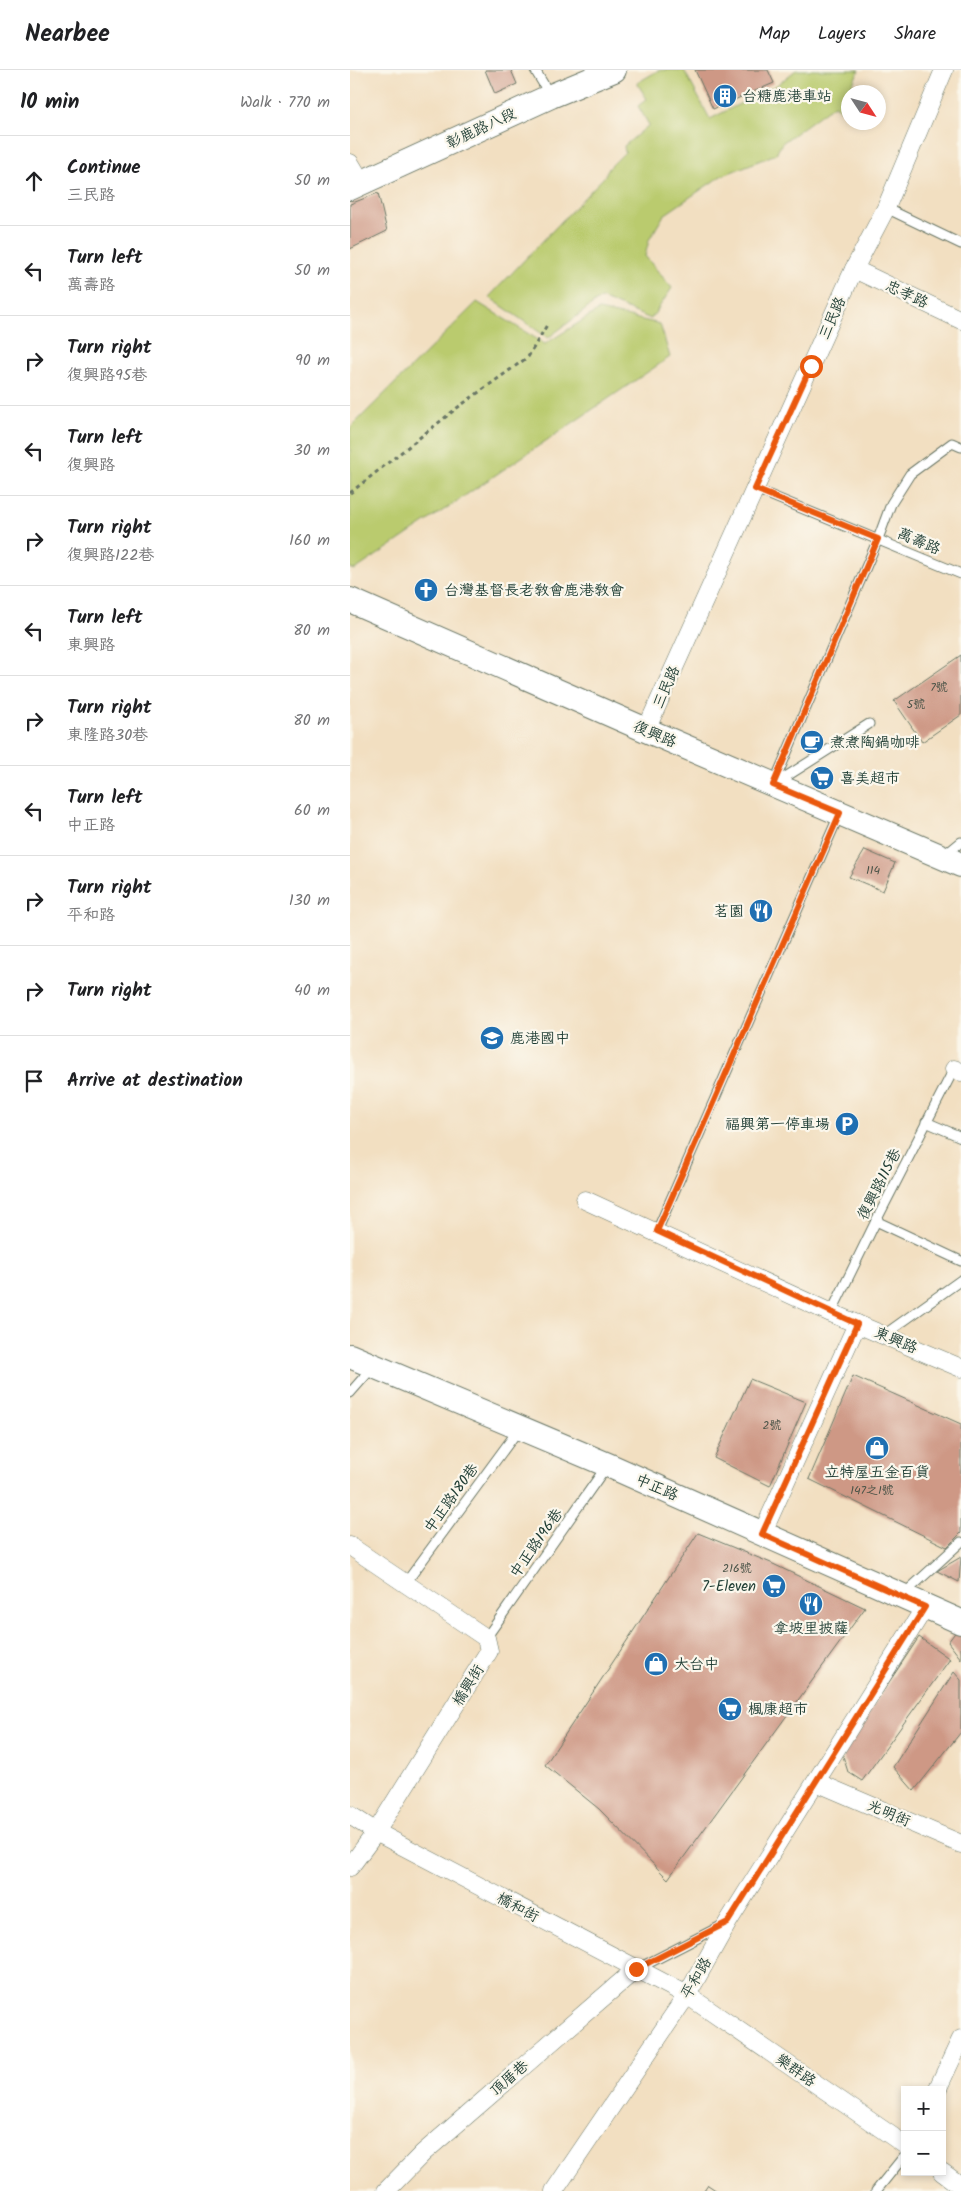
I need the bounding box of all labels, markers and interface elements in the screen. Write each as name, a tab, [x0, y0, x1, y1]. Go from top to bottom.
text: Nearbee	[25, 15, 110, 54]
text: Map	[759, 20, 790, 49]
text: Layers	[818, 20, 866, 49]
text: Share	[894, 20, 936, 49]
building icon: 台糖鹿港車站	[712, 83, 738, 109]
place label: 台糖鹿港車站	[742, 85, 832, 109]
north arrow	[841, 85, 886, 130]
text: 10 min	[20, 86, 80, 119]
text: Walk · 770 m	[240, 90, 330, 115]
street label: 彰鹿路八段	[442, 102, 520, 156]
text: Continue	[67, 153, 140, 183]
icon: ahead	[20, 167, 48, 195]
text: 50 m	[294, 168, 330, 193]
text: 三民路	[67, 183, 115, 208]
text: Turn left	[67, 243, 142, 273]
icon: left	[20, 257, 48, 285]
text: 50 m	[294, 258, 330, 283]
text: 萬壽路	[67, 273, 115, 298]
street label: 忠孝路	[881, 275, 932, 315]
street label: 三民路	[813, 293, 853, 344]
text: Turn right	[67, 333, 152, 363]
icon: right	[20, 347, 48, 375]
text: 90 m	[295, 348, 330, 373]
route start	[800, 355, 823, 378]
text: 復興路95巷	[67, 363, 147, 388]
text: Turn left	[67, 423, 142, 453]
icon: left	[20, 437, 48, 465]
text: 30 m	[294, 438, 330, 463]
text: 復興路	[67, 453, 115, 478]
text: Turn right	[67, 513, 152, 543]
street label: 萬壽路	[893, 522, 944, 562]
icon: right	[20, 527, 48, 555]
text: 160 m	[289, 528, 330, 553]
text: 復興路122巷	[67, 543, 155, 568]
church icon: 台灣基督長老教會鹿港教會	[413, 577, 439, 603]
place label: 台灣基督長老教會鹿港教會	[444, 579, 624, 603]
text: Turn left	[67, 603, 142, 633]
icon: left	[20, 617, 48, 645]
text: 80 m	[293, 618, 330, 643]
text: 東興路	[67, 633, 115, 658]
street label: 三民路	[647, 662, 687, 713]
house number: 7號	[930, 678, 948, 697]
text: Turn right	[67, 693, 152, 723]
house number: 5號	[907, 695, 925, 714]
icon: right	[20, 707, 48, 735]
text: 80 m	[293, 708, 330, 733]
street label: 復興路	[629, 715, 680, 755]
text: 東隆路30巷	[67, 723, 148, 748]
cafe icon: 煮煮陶鍋咖啡	[799, 729, 825, 755]
place label: 煮煮陶鍋咖啡	[830, 731, 920, 755]
supermarket icon: 喜美超市	[809, 765, 835, 791]
place label: 喜美超市	[840, 767, 900, 791]
text: Turn left	[67, 783, 142, 813]
icon: left	[20, 797, 48, 825]
text: 60 m	[294, 798, 330, 823]
text: 中正路	[67, 813, 115, 838]
house number: 114	[866, 861, 880, 880]
text: Turn right	[67, 873, 152, 903]
icon: right	[20, 887, 48, 915]
text: 130 m	[289, 888, 330, 913]
restaurant icon: 茗園	[748, 898, 774, 924]
place label: 茗園	[714, 900, 744, 924]
text: 平和路	[67, 903, 115, 928]
text: Turn right	[67, 976, 152, 1006]
icon: right	[20, 977, 48, 1005]
text: 40 m	[294, 978, 330, 1003]
school or university icon: 鹿港國中	[479, 1025, 505, 1051]
place label: 鹿港國中	[510, 1027, 570, 1051]
text: Arrive at destination	[67, 1066, 243, 1096]
icon: arrive	[20, 1067, 48, 1095]
parking icon: 福興第一停車場	[834, 1111, 860, 1137]
place label: 福興第一停車場	[725, 1113, 830, 1137]
street label: 復興路115巷	[852, 1144, 908, 1224]
street label: 東興路	[870, 1321, 921, 1361]
house number: 2號	[763, 1416, 781, 1435]
shop icon: 立特屋五金百貨	[864, 1435, 890, 1461]
street label: 中正路180巷	[418, 1459, 485, 1539]
place label: 立特屋五金百貨	[824, 1461, 930, 1485]
street label: 中正路	[631, 1468, 682, 1508]
house number: 147之1號	[850, 1481, 894, 1500]
street label: 中正路196巷	[504, 1504, 570, 1583]
house number: 216號	[722, 1559, 752, 1578]
supermarket icon: 7-Eleven	[761, 1573, 787, 1599]
place label: 7-Eleven	[702, 1575, 756, 1599]
restaurant icon: 拿坡里披薩	[798, 1591, 824, 1617]
place label: 拿坡里披薩	[773, 1617, 849, 1641]
shop icon: 大台中	[643, 1651, 669, 1677]
place label: 大台中	[674, 1653, 719, 1677]
street label: 橋興街	[447, 1660, 491, 1711]
supermarket icon: 楓康超市	[717, 1696, 743, 1722]
place label: 楓康超市	[748, 1698, 808, 1722]
street label: 光明街	[863, 1794, 914, 1834]
street label: 橋和街	[492, 1887, 543, 1929]
street label: 平和路	[675, 1953, 719, 2004]
route end	[625, 1958, 648, 1981]
street label: 樂群路	[770, 2048, 821, 2094]
street label: 頂厝巷	[485, 2055, 535, 2103]
map controls	[901, 2086, 946, 2176]
button: +	[901, 2086, 946, 2131]
button: −	[901, 2131, 946, 2176]

